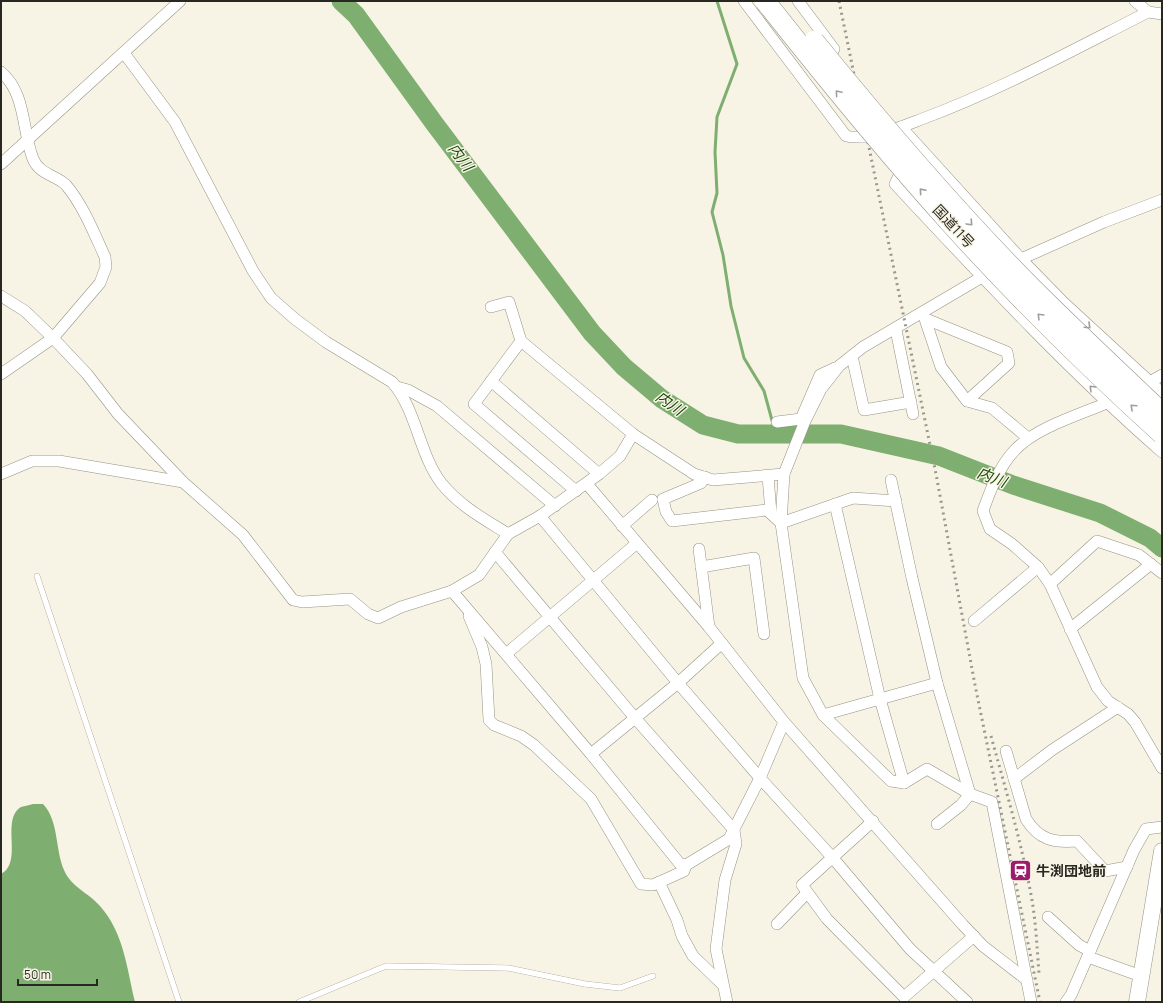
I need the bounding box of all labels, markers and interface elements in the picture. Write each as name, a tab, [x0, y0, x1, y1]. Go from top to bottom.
one-way arrow	[835, 90, 842, 97]
water label: 内川	[444, 139, 480, 177]
one-way arrow	[920, 188, 927, 196]
street label: 国道11号	[929, 200, 979, 252]
one-way arrow	[965, 218, 972, 225]
one-way arrow	[1038, 313, 1045, 321]
one-way arrow	[1083, 321, 1091, 329]
one-way arrow	[1089, 385, 1097, 393]
water label: 内川	[652, 386, 690, 421]
one-way arrow	[1130, 404, 1138, 412]
water label: 内川	[974, 462, 1012, 493]
station icon: 牛渕団地前	[1007, 857, 1033, 883]
place label: 牛渕団地前	[1036, 861, 1106, 880]
scale bar	[18, 961, 97, 987]
text: 50 m	[24, 966, 51, 983]

